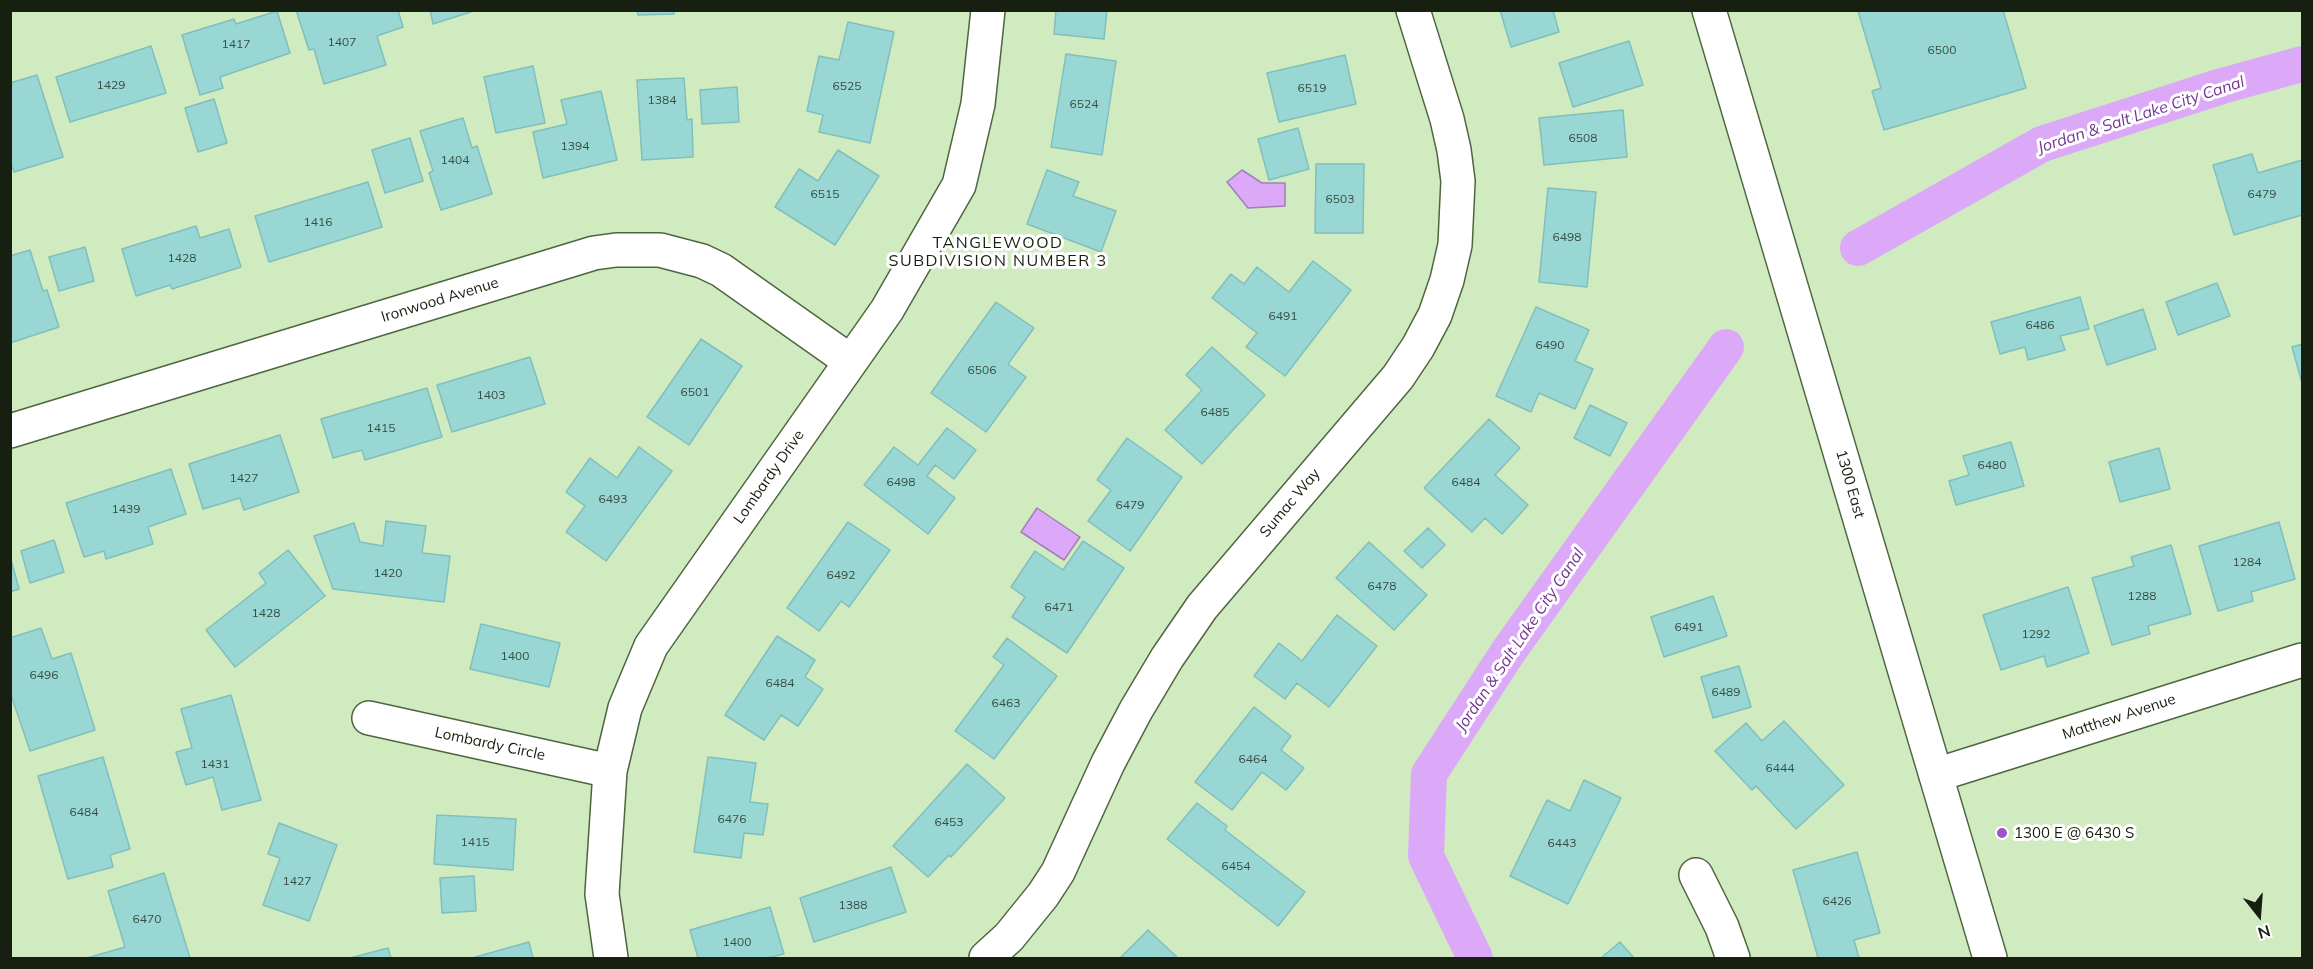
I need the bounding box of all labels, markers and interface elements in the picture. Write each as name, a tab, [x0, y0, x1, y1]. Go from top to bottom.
house number: 1407	[328, 35, 356, 49]
house number: 1417	[222, 37, 250, 51]
house number: 6500	[1928, 43, 1956, 57]
water label: Jordan & Salt Lake City Canal	[2035, 72, 2247, 158]
house number: 1429	[97, 78, 125, 92]
house number: 6525	[833, 79, 861, 93]
house number: 6519	[1298, 81, 1326, 95]
house number: 1384	[648, 93, 676, 107]
house number: 6524	[1070, 97, 1098, 111]
house number: 6508	[1569, 131, 1597, 145]
house number: 1394	[561, 139, 589, 153]
house number: 1404	[441, 153, 469, 167]
house number: 6515	[811, 187, 839, 201]
house number: 6479	[2248, 187, 2276, 201]
house number: 6503	[1326, 192, 1354, 206]
house number: 1416	[304, 215, 332, 229]
house number: 6498	[1553, 230, 1581, 244]
district label: TANGLEWOOD SUBDIVISION NUMBER 3	[888, 233, 1108, 271]
house number: 1428	[168, 251, 196, 265]
street label: Ironwood Avenue	[379, 274, 501, 326]
house number: 6491	[1269, 309, 1297, 323]
house number: 6486	[2026, 318, 2054, 332]
house number: 6490	[1536, 338, 1564, 352]
house number: 6506	[968, 363, 996, 377]
house number: 6501	[681, 385, 709, 399]
house number: 1403	[477, 388, 505, 402]
house number: 6485	[1201, 405, 1229, 419]
house number: 1415	[367, 421, 395, 435]
street label: Lombardy Drive	[730, 427, 808, 527]
street label: 1300 East	[1832, 448, 1868, 520]
house number: 6480	[1978, 458, 2006, 472]
street label: Sumac Way	[1256, 465, 1324, 541]
house number: 1427	[230, 471, 258, 485]
house number: 6498	[887, 475, 915, 489]
house number: 6484	[1452, 475, 1480, 489]
house number: 6493	[599, 492, 627, 506]
house number: 6479	[1116, 498, 1144, 512]
house number: 1439	[112, 502, 140, 516]
water label: Jordan & Salt Lake City Canal	[1452, 545, 1588, 735]
house number: 1284	[2233, 555, 2261, 569]
house number: 1420	[374, 566, 402, 580]
house number: 6492	[827, 568, 855, 582]
house number: 6478	[1368, 579, 1396, 593]
house number: 1288	[2128, 589, 2156, 603]
house number: 6471	[1045, 600, 1073, 614]
house number: 1428	[252, 606, 280, 620]
house number: 6491	[1675, 620, 1703, 634]
house number: 1292	[2022, 627, 2050, 641]
house number: 1400	[501, 649, 529, 663]
house number: 6496	[30, 668, 58, 682]
house number: 6484	[766, 676, 794, 690]
house number: 6489	[1712, 685, 1740, 699]
street label: Matthew Avenue	[2060, 690, 2178, 744]
house number: 6463	[992, 696, 1020, 710]
street label: Lombardy Circle	[433, 724, 547, 764]
house number: 6464	[1239, 752, 1267, 766]
house number: 1431	[201, 757, 229, 771]
house number: 6444	[1766, 761, 1794, 775]
house number: 6484	[70, 805, 98, 819]
house number: 6476	[718, 812, 746, 826]
house number: 6453	[935, 815, 963, 829]
place label: 1300 E @ 6430 S	[2014, 824, 2134, 842]
marker: 1300 E @ 6430 S	[1995, 826, 2009, 840]
house number: 1415	[461, 835, 489, 849]
house number: 6443	[1548, 836, 1576, 850]
house number: 6454	[1222, 859, 1250, 873]
house number: 1427	[283, 874, 311, 888]
north arrow	[2229, 885, 2289, 945]
house number: 6426	[1823, 894, 1851, 908]
house number: 1388	[839, 898, 867, 912]
house number: 6470	[133, 912, 161, 926]
text: N	[2256, 921, 2273, 944]
house number: 1400	[723, 935, 751, 949]

